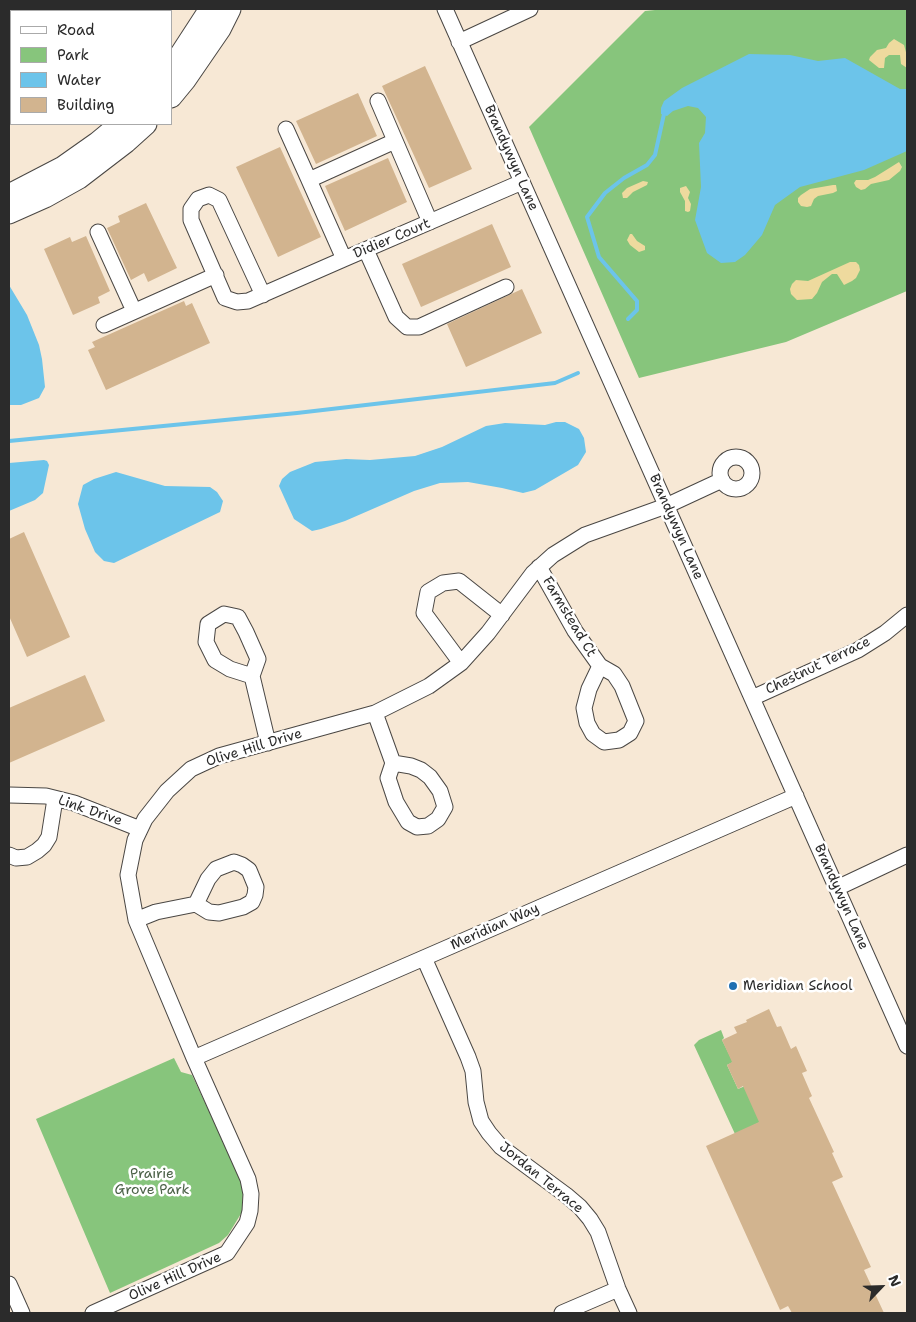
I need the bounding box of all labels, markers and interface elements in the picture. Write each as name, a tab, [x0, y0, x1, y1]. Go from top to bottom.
legend	[10, 10, 172, 125]
text: Road	[57, 20, 95, 40]
text: Park	[57, 45, 89, 65]
text: Water	[57, 70, 101, 90]
text: Building	[57, 95, 114, 115]
street label: Brandywyn Lane	[480, 103, 542, 213]
street label: Didier Court	[351, 215, 433, 263]
street label: Brandywyn Lane	[645, 472, 707, 582]
street label: Farmstead Ct	[538, 574, 600, 660]
street label: Chestnut Terrace	[763, 633, 873, 699]
street label: Olive Hill Drive	[204, 725, 304, 771]
street label: Link Drive	[56, 792, 124, 830]
street label: Brandywyn Lane	[810, 842, 872, 952]
street label: Meridian Way	[448, 900, 542, 954]
place label: Meridian School	[743, 978, 853, 994]
marker: Meridian School	[727, 980, 739, 992]
street label: Jordan Terrace	[496, 1139, 586, 1217]
park label: Prairie Grove Park	[115, 1166, 189, 1198]
street label: Olive Hill Drive	[126, 1249, 224, 1305]
north arrow	[856, 1262, 906, 1312]
text: N	[884, 1272, 905, 1290]

